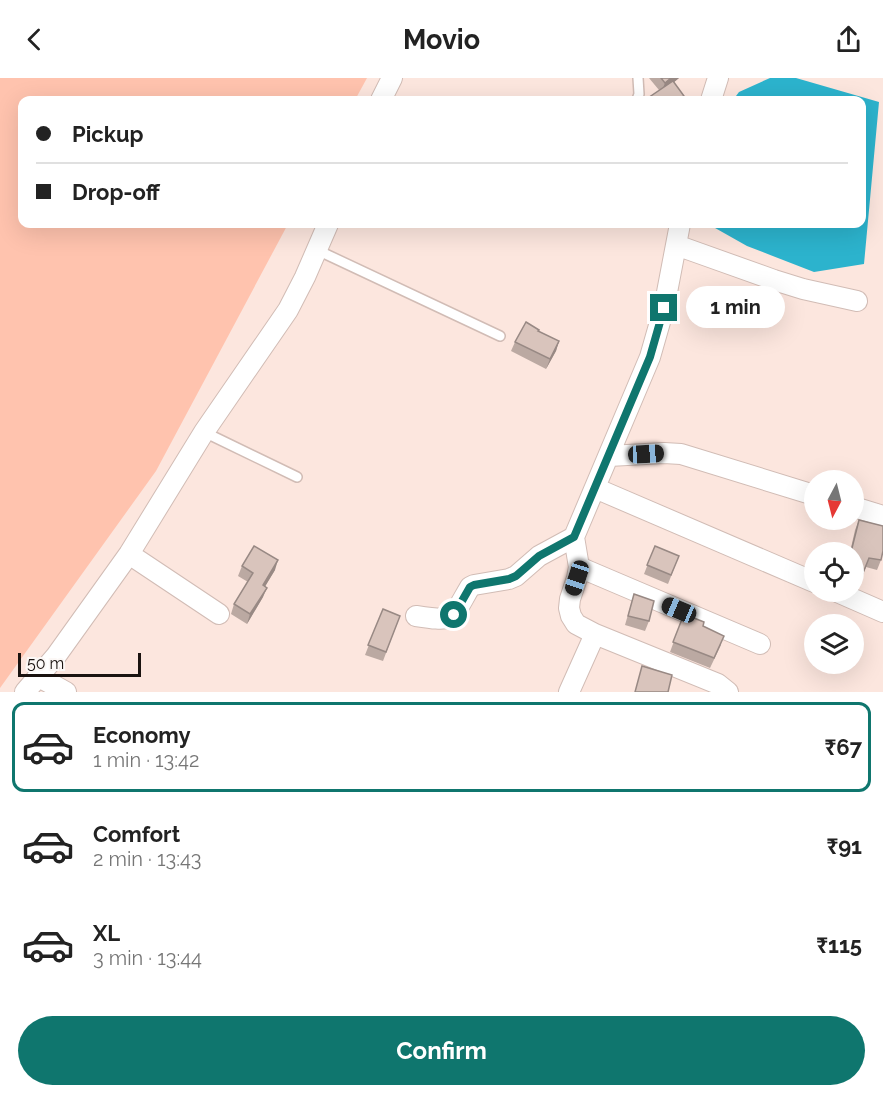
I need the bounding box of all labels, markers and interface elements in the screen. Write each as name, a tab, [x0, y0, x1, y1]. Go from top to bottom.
icon: back	[18, 23, 51, 56]
icon: share	[832, 23, 865, 56]
text: Movio	[403, 24, 480, 55]
text: Pickup	[72, 121, 144, 147]
text: Drop-off	[72, 179, 160, 205]
callout: 1 min	[685, 287, 784, 329]
route end	[650, 294, 677, 321]
text: 1 min	[710, 295, 761, 319]
car	[628, 444, 664, 464]
north arrow	[804, 470, 864, 530]
map controls	[804, 470, 864, 674]
button: locate	[804, 542, 864, 602]
car	[563, 558, 591, 598]
car	[659, 595, 699, 625]
route start	[440, 601, 467, 628]
button: layers	[804, 614, 864, 674]
scale bar	[18, 650, 141, 678]
text: 50 m	[27, 654, 64, 673]
icon: car	[21, 720, 75, 774]
text: Economy	[93, 722, 191, 748]
text: ₹67	[825, 734, 862, 760]
text: 1 min · 13:42	[93, 748, 199, 772]
icon: car	[21, 819, 75, 873]
text: Comfort	[93, 821, 180, 847]
text: ₹91	[826, 833, 862, 859]
text: 2 min · 13:43	[93, 847, 202, 871]
icon: car	[21, 918, 75, 972]
text: XL	[93, 920, 120, 946]
text: ₹115	[816, 932, 862, 958]
text: 3 min · 13:44	[93, 946, 202, 970]
button: Confirm	[18, 1016, 865, 1085]

